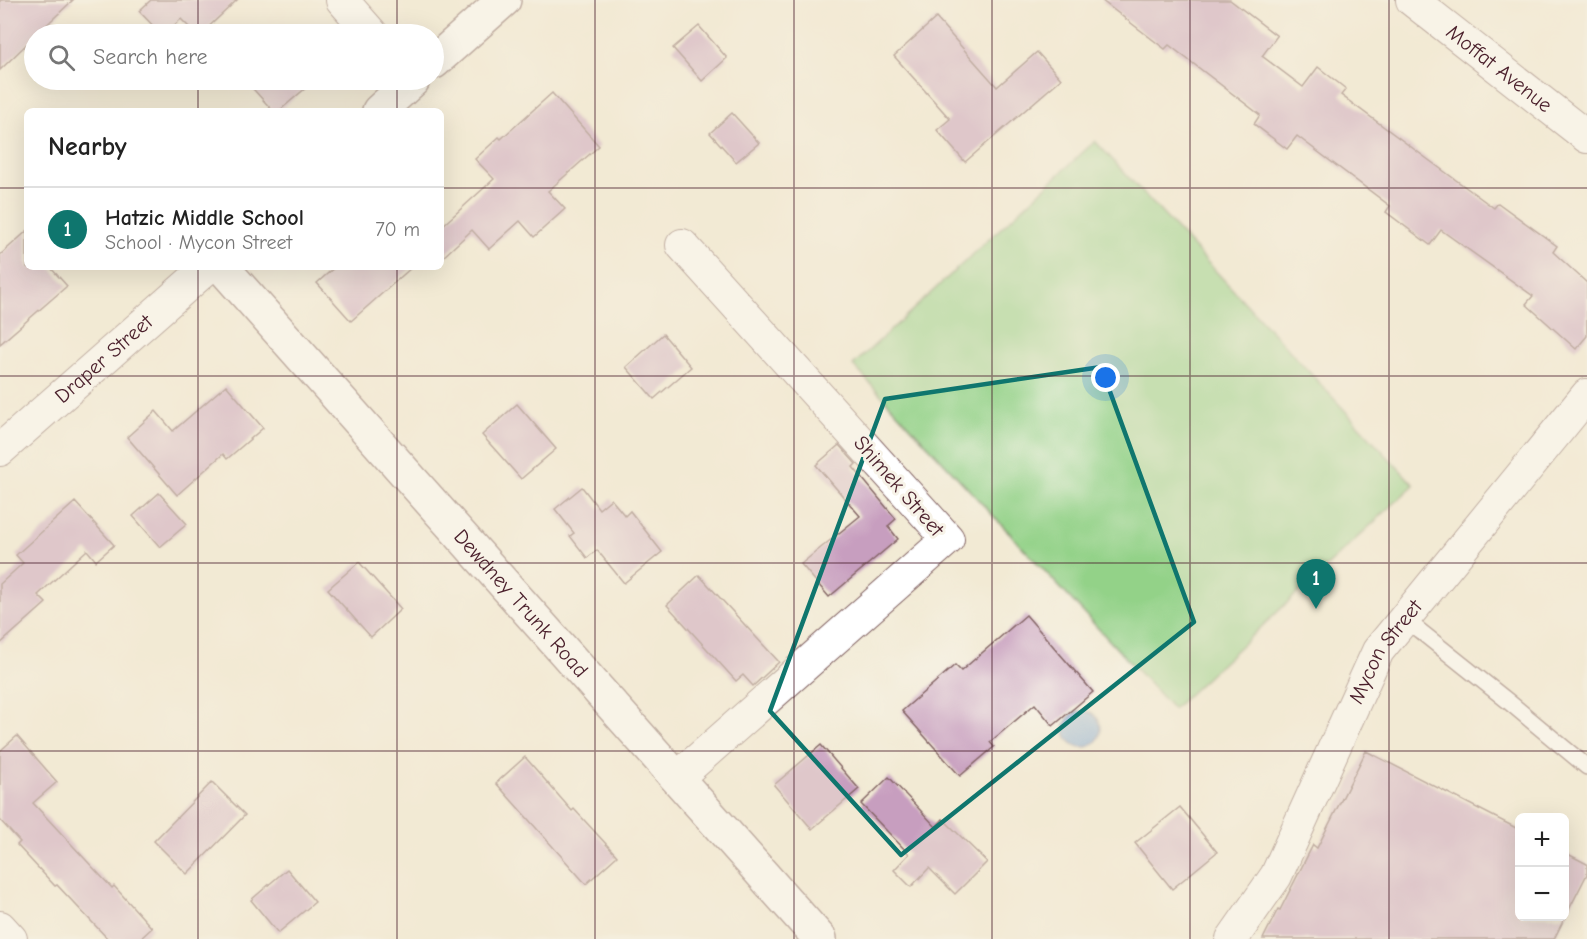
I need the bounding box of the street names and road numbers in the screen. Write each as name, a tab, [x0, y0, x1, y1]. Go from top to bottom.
street label: Moffat Avenue	[1442, 20, 1557, 117]
street label: Draper Street	[50, 309, 158, 408]
street label: Shimek Street	[849, 431, 950, 542]
street label: Dewdney Trunk Road	[449, 524, 593, 682]
street label: Mycon Street	[1344, 594, 1428, 707]

